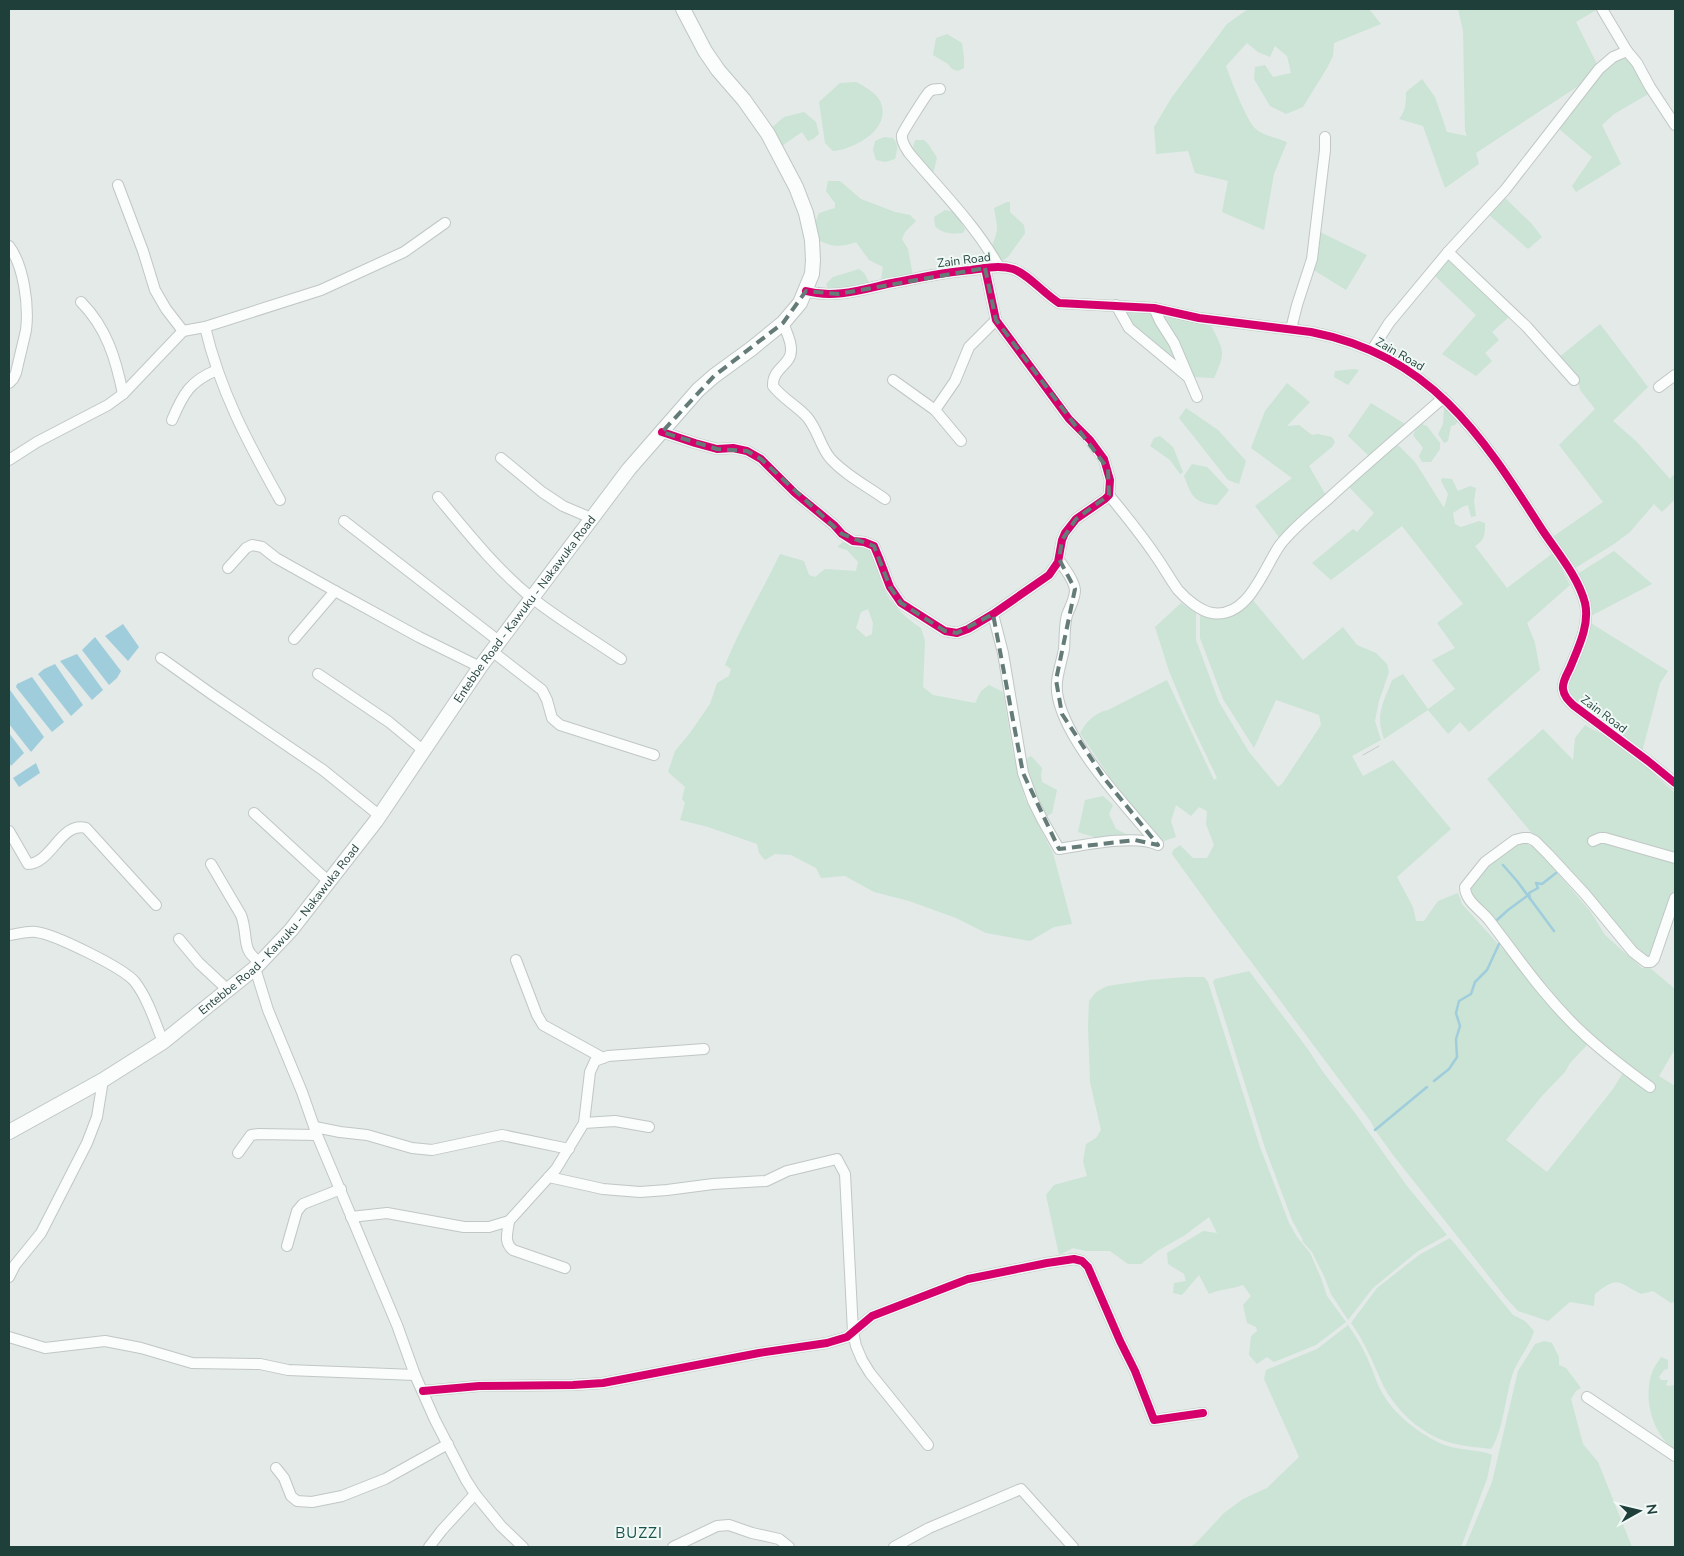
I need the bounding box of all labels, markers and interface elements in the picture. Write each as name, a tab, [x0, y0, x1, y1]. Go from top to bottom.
street label: Zain Road	[936, 249, 992, 271]
street label: Zain Road	[1373, 334, 1427, 374]
street label: Entebbe Road - Kawuku - Nakawuka Road	[450, 512, 599, 706]
street label: Zain Road	[1578, 691, 1630, 737]
street label: Entebbe Road - Kawuku - Nakawuka Road	[195, 841, 363, 1018]
north arrow	[1614, 1486, 1664, 1536]
text: N	[1641, 1503, 1662, 1516]
district label: BUZZI	[615, 1523, 663, 1543]

